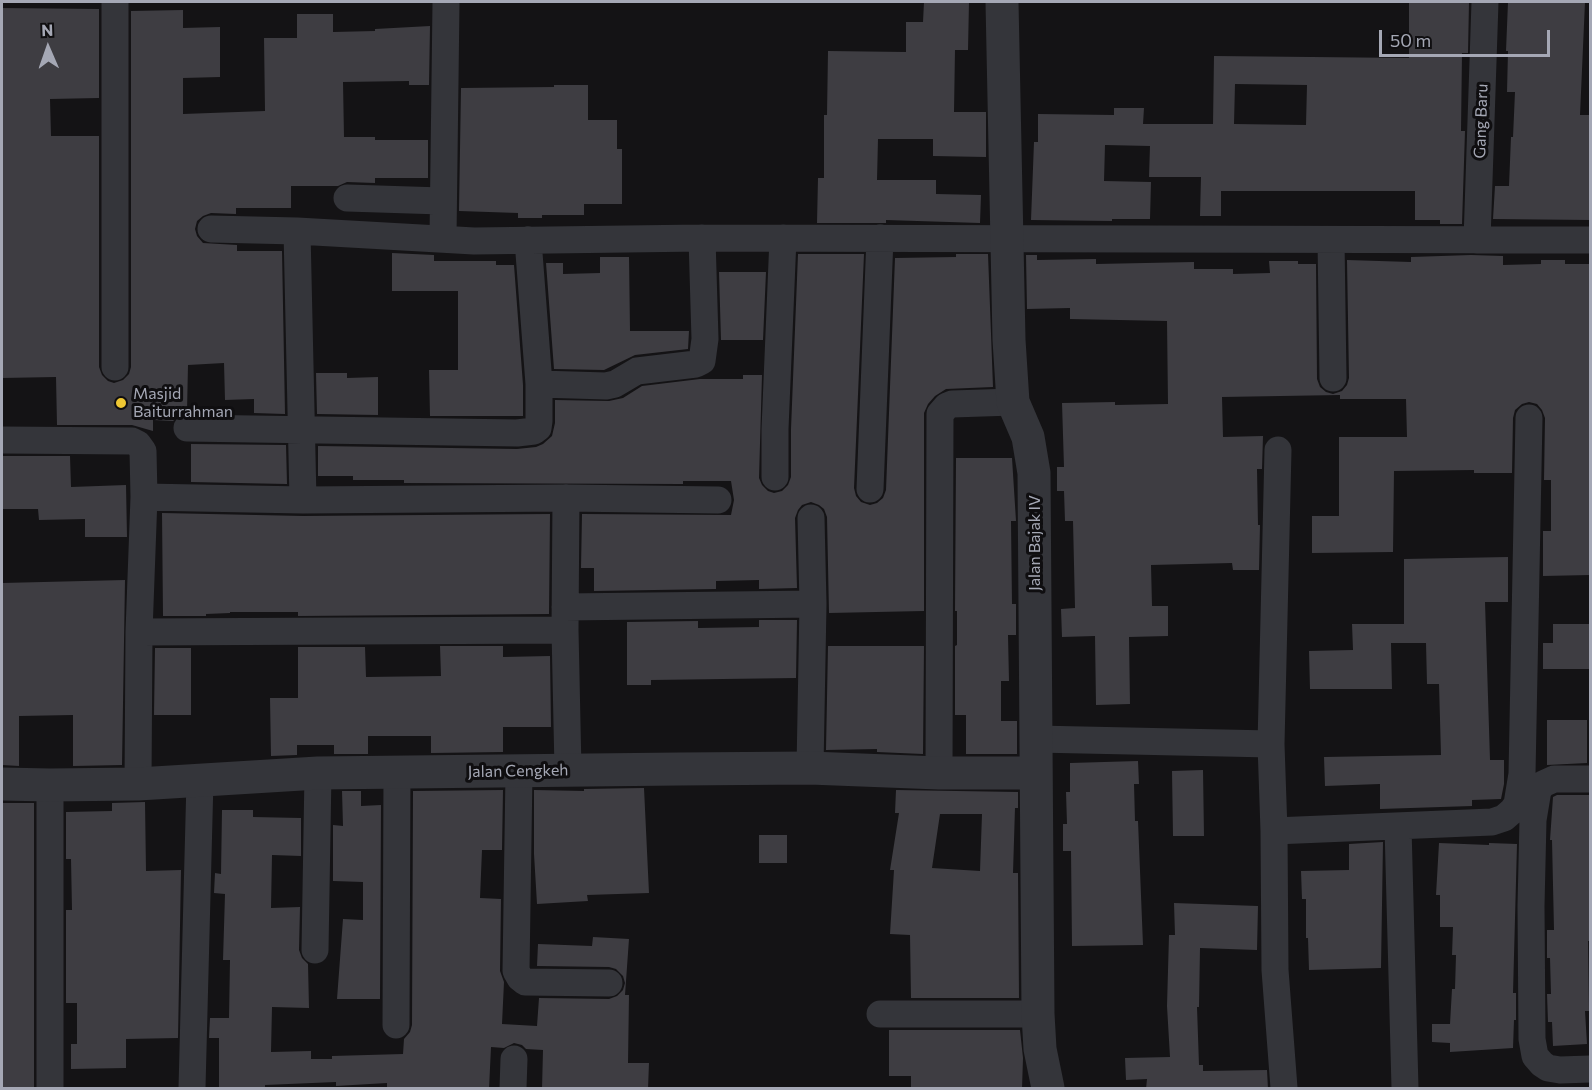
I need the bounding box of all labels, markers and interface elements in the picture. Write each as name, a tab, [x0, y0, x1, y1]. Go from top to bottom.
north arrow	[18, 18, 78, 78]
scale bar	[1382, 18, 1553, 56]
text: N	[41, 20, 54, 39]
text: 50 m	[1390, 29, 1431, 51]
street label: Gang Baru	[1470, 83, 1492, 159]
place label: Masjid Baiturrahman	[133, 384, 233, 422]
marker: Masjid Baiturrahman	[114, 396, 128, 410]
street label: Jalan Bajak IV	[1025, 495, 1045, 591]
street label: Jalan Cengkeh	[467, 761, 569, 781]

